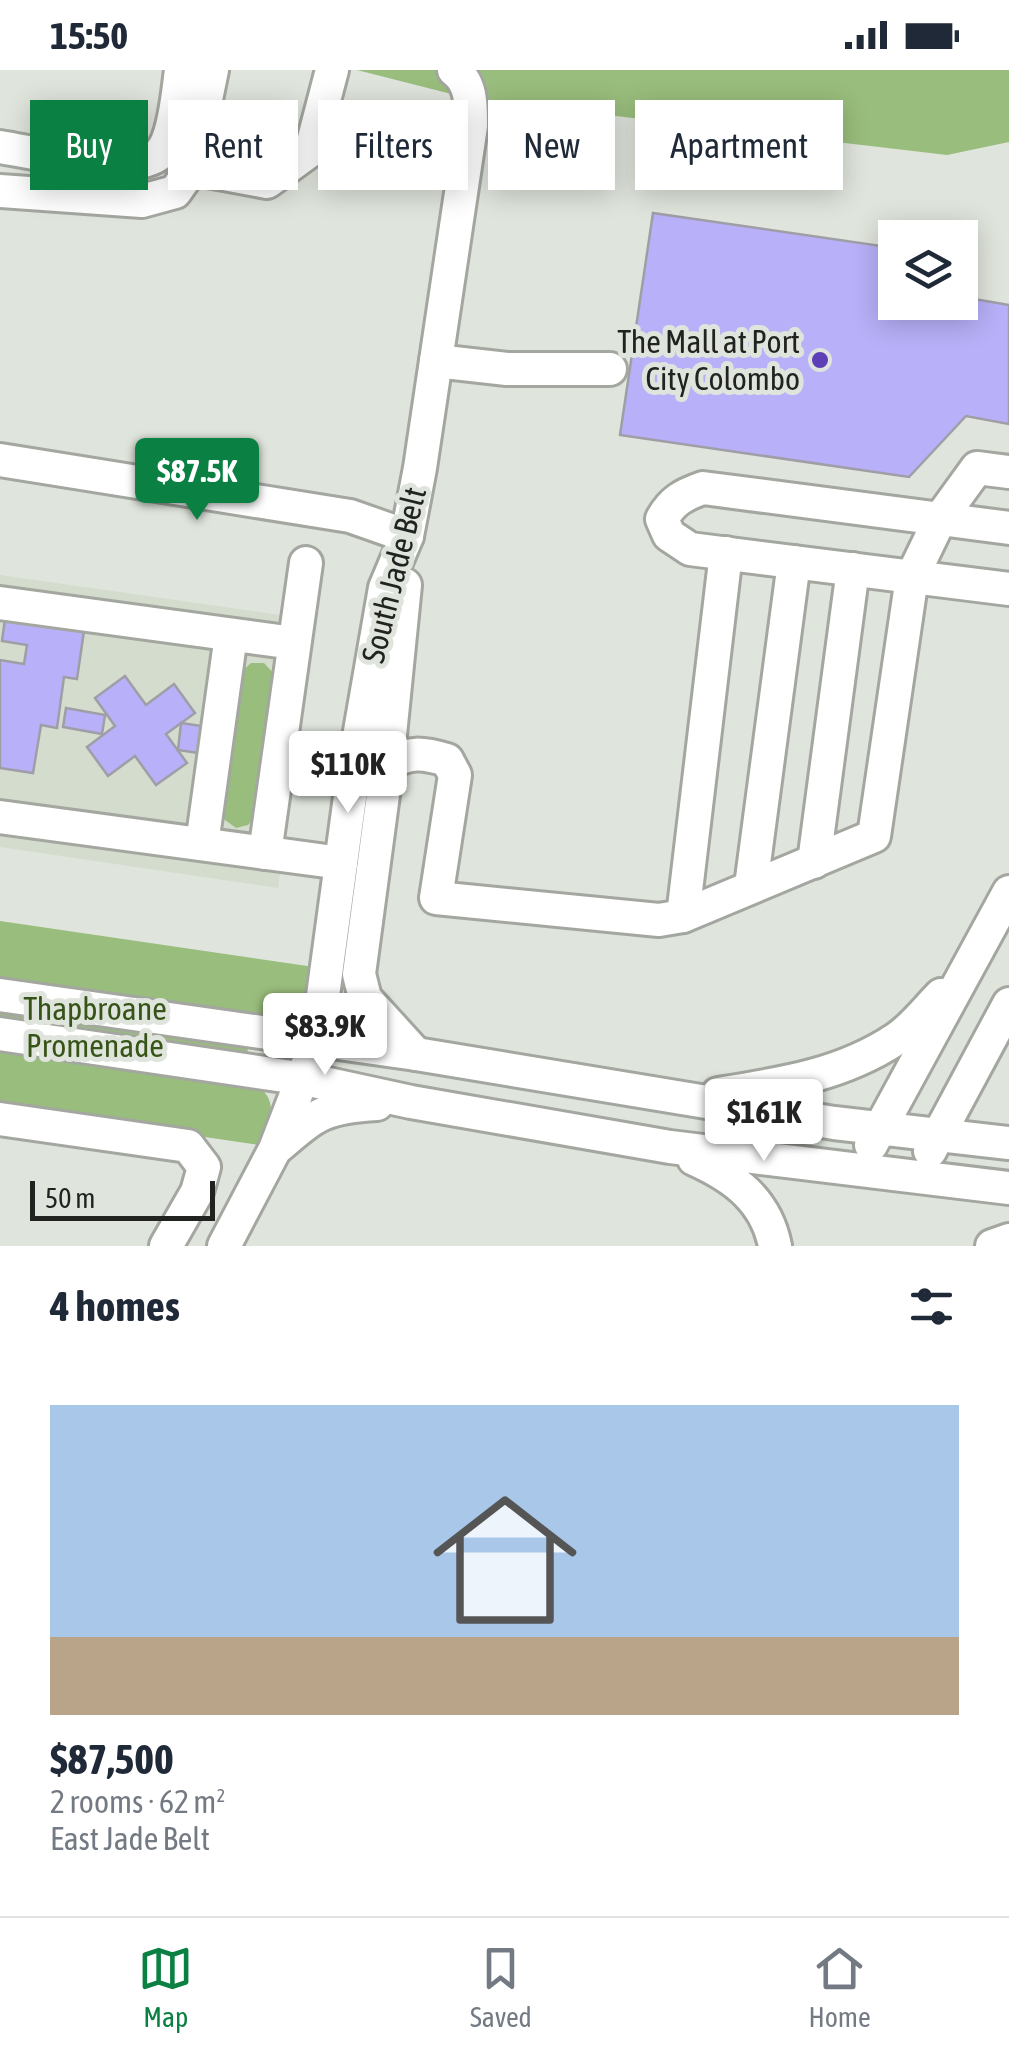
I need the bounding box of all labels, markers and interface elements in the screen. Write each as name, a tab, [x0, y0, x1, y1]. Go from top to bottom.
text: 15:50	[50, 14, 128, 57]
chip: Buy	[30, 100, 148, 190]
chip: Rent	[168, 100, 298, 190]
chip: Filters	[318, 100, 468, 190]
chip: New	[488, 100, 615, 190]
chip: Apartment	[635, 100, 843, 190]
map controls	[878, 220, 978, 320]
button: layers	[878, 220, 978, 320]
place label: The Mall at Port City Colombo	[617, 323, 800, 397]
marker: The Mall at Port City Colombo	[809, 349, 831, 371]
pin: $87.5K	[116, 438, 278, 523]
text: $87.5K	[157, 452, 237, 489]
street label: South Jade Belt	[354, 483, 433, 667]
pin: $110K	[278, 731, 418, 816]
text: $110K	[311, 745, 385, 782]
park label: Thapbroane Promenade	[23, 990, 167, 1064]
pin: $83.9K	[244, 993, 406, 1078]
text: $83.9K	[285, 1007, 365, 1044]
pin: $161K	[694, 1079, 834, 1164]
text: $161K	[727, 1093, 801, 1130]
scale bar	[30, 1176, 215, 1220]
text: 50 m	[45, 1182, 95, 1214]
icon: filters	[904, 1279, 959, 1334]
text: 4 homes	[50, 1282, 180, 1330]
icon: home	[415, 1470, 595, 1650]
text: $87,500	[50, 1735, 174, 1783]
text: 2 rooms · 62 m²	[50, 1783, 225, 1820]
text: East Jade Belt	[50, 1820, 210, 1857]
tab: Map	[138, 1941, 193, 2033]
tab: Saved	[470, 1941, 532, 2033]
tab: Home	[808, 1941, 871, 2033]

